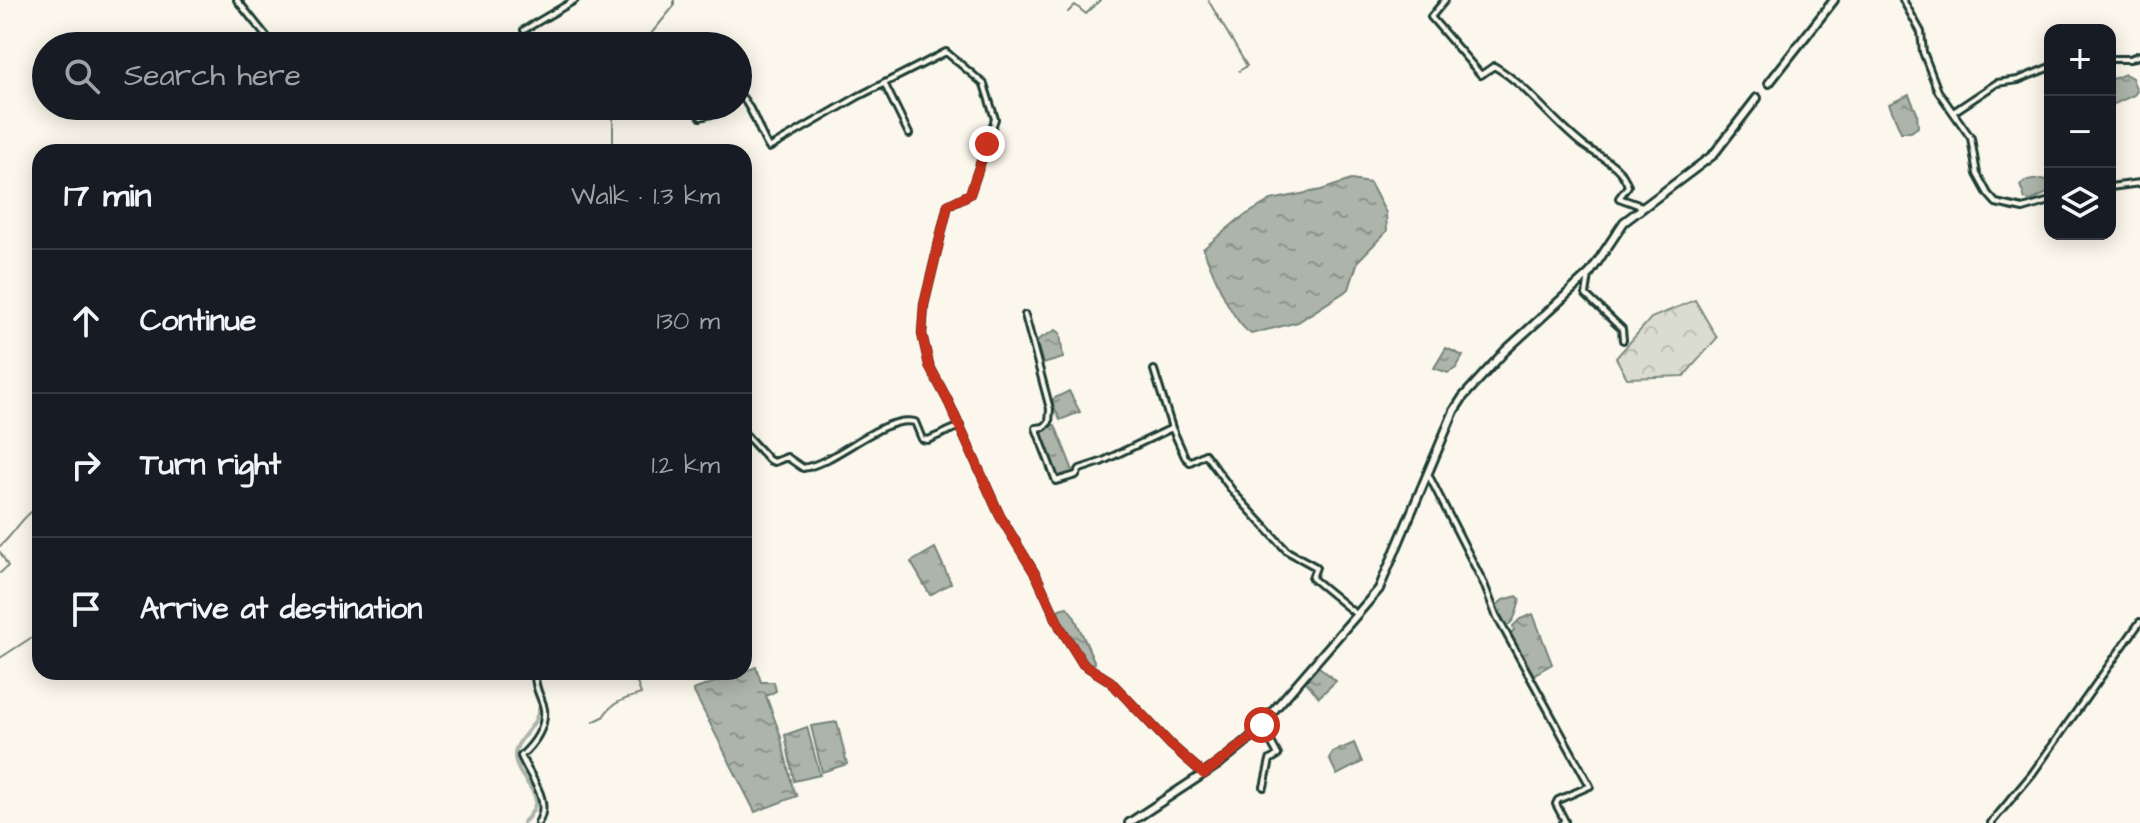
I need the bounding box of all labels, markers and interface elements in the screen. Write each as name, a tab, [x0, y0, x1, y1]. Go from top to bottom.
map controls	[2044, 24, 2116, 240]
button: +	[2044, 24, 2116, 96]
search box	[32, 32, 752, 120]
icon: search	[60, 54, 104, 98]
text: Search here	[124, 55, 301, 97]
button: −	[2044, 96, 2116, 168]
route end	[969, 126, 1005, 162]
button: layers	[2044, 168, 2116, 240]
text: 17 min	[64, 172, 152, 220]
text: Walk · 1.3 km	[571, 178, 720, 214]
icon: ahead	[64, 299, 108, 343]
text: Continue	[140, 300, 256, 342]
text: 130 m	[656, 303, 720, 339]
icon: right	[64, 443, 108, 487]
text: Turn right	[140, 444, 281, 486]
text: 1.2 km	[652, 447, 720, 483]
icon: arrive	[64, 587, 108, 631]
text: Arrive at destination	[140, 588, 422, 630]
route start	[1244, 707, 1280, 743]

